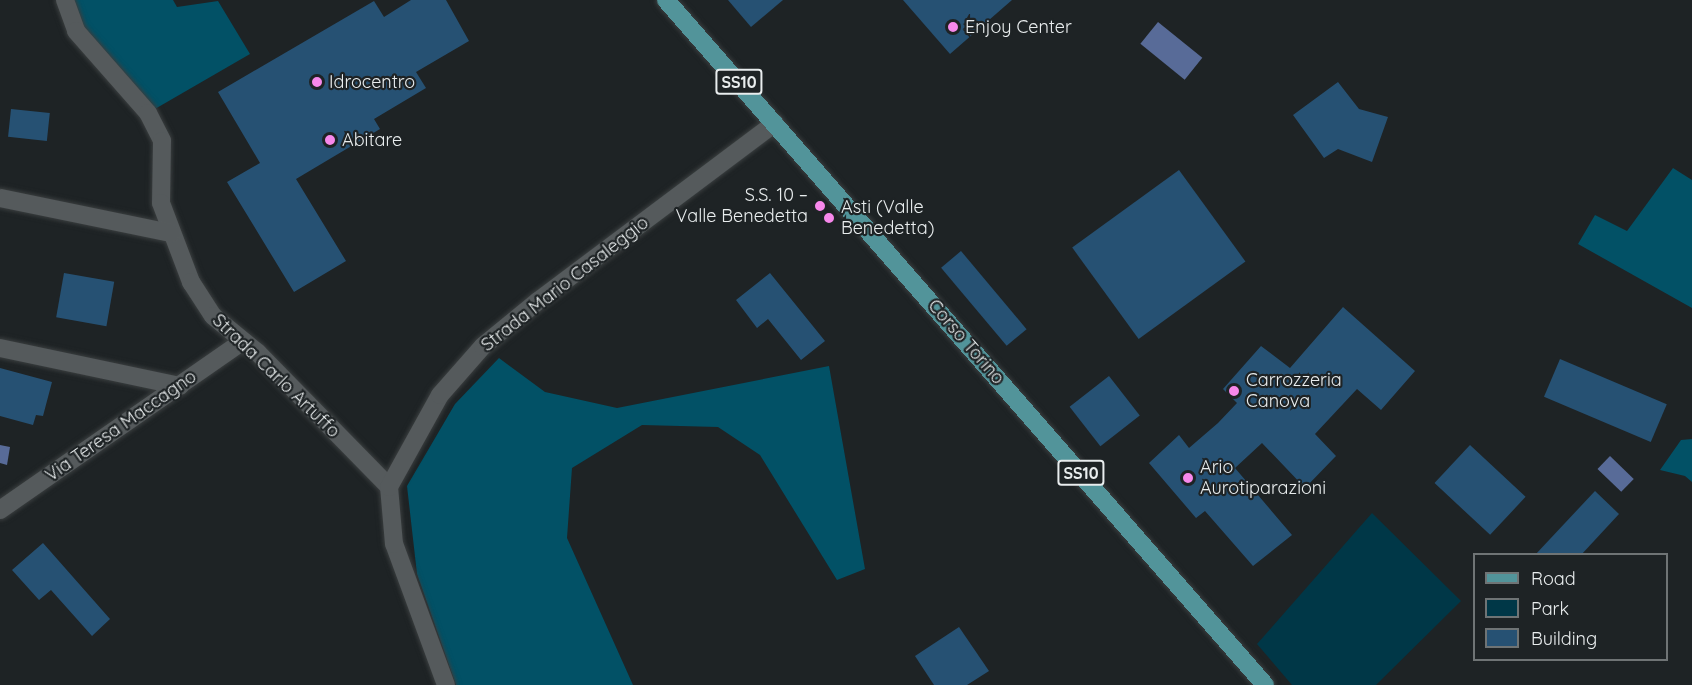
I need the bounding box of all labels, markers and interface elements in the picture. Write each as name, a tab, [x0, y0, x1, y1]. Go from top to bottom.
place label: Enjoy Center	[965, 16, 1072, 38]
marker: Enjoy Center	[946, 20, 960, 34]
road number: SS10	[715, 69, 763, 95]
place label: Idrocentro	[329, 71, 415, 93]
marker: Idrocentro	[310, 75, 324, 89]
place label: Abitare	[342, 129, 402, 151]
marker: Abitare	[323, 133, 337, 147]
place label: S.S. 10 – Valle Benedetta	[676, 185, 808, 228]
place label: Asti (Valle Benedetta)	[841, 197, 934, 240]
marker: S.S. 10 – Valle Benedetta	[813, 199, 827, 213]
marker: Asti (Valle Benedetta)	[822, 211, 836, 225]
street label: Strada Mario Casaleggio	[477, 212, 653, 356]
street label: Corso Torino	[923, 295, 1009, 389]
street label: Strada Carlo Artuffo	[208, 310, 344, 442]
street label: Via Teresa Maccagno	[41, 366, 201, 486]
place label: Carrozzeria Canova	[1246, 370, 1342, 412]
marker: Carrozzeria Canova	[1227, 384, 1241, 398]
place label: Ario Aurotiparazioni	[1200, 457, 1326, 500]
road number: SS10	[1057, 460, 1105, 486]
marker: Ario Aurotiparazioni	[1181, 471, 1195, 485]
legend	[1473, 553, 1668, 661]
text: Road	[1531, 567, 1576, 590]
text: Park	[1531, 597, 1569, 620]
text: Building	[1531, 627, 1597, 650]

